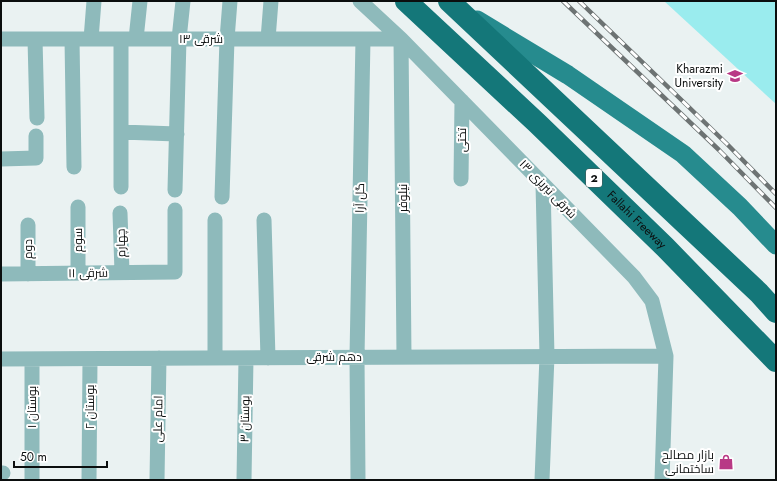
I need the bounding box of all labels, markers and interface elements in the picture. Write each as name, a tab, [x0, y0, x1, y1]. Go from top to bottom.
street label: ۱۳ شرقی	[179, 30, 223, 48]
place label: Kharazmi University	[675, 60, 724, 92]
school or university icon: Kharazmi University	[726, 67, 744, 85]
street label: تختی	[453, 127, 471, 152]
street label: ۱۳ شرقی تبریزی	[515, 156, 581, 222]
road number: 2	[586, 169, 602, 187]
street label: گل آرا	[351, 183, 369, 213]
street label: نیلوفر	[394, 184, 412, 213]
street label: Fallahi Freeway	[603, 187, 671, 253]
street label: سوم	[69, 228, 87, 252]
street label: چهارم	[112, 228, 130, 258]
street label: دوم	[19, 239, 37, 259]
street label: ۱۱ شرقی	[68, 264, 108, 282]
street label: دهم شرقی	[306, 348, 362, 366]
street label: بوستان ۲	[81, 384, 99, 430]
street label: بوستان ۱	[23, 386, 41, 428]
street label: امام علی	[149, 395, 167, 443]
street label: بوستان ۳	[236, 395, 254, 443]
scale bar	[14, 443, 107, 469]
place label: بازار مصالح ساختمانی	[662, 446, 714, 478]
text: 50 m	[20, 448, 47, 466]
shop icon: بازار مصالح ساختمانی	[717, 453, 735, 471]

